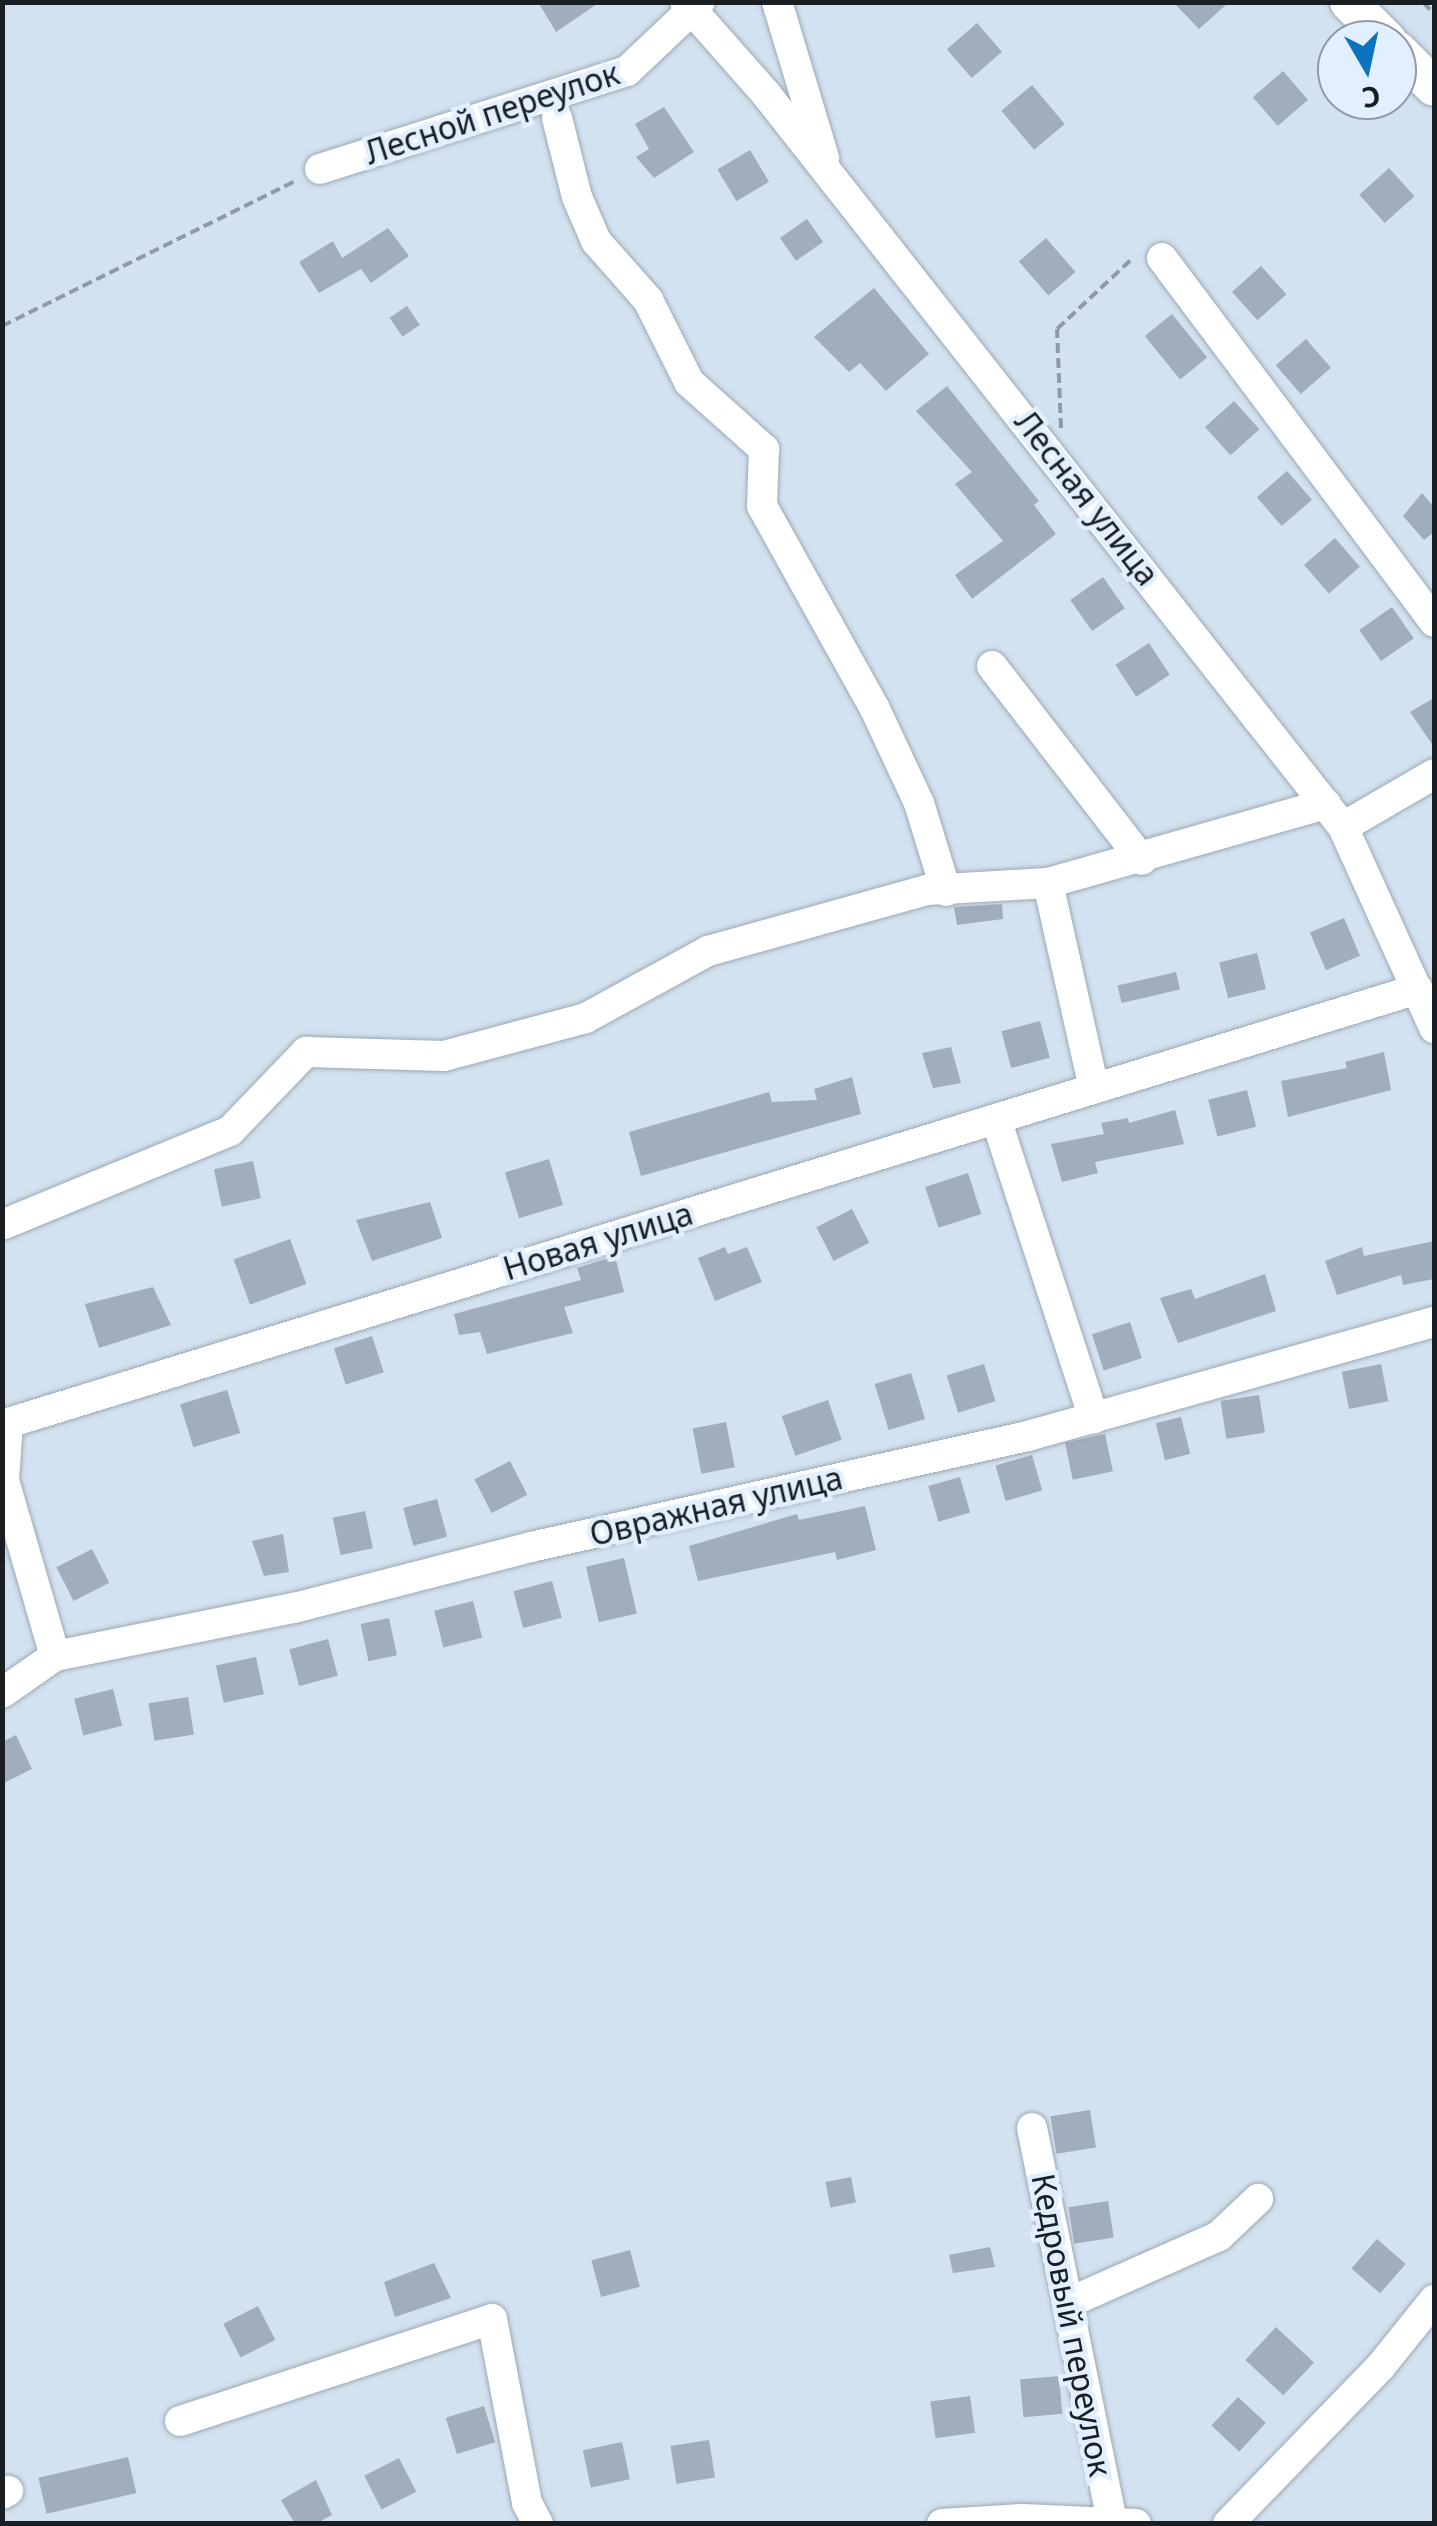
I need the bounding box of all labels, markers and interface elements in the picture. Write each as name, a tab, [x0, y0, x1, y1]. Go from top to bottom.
north arrow	[1317, 20, 1417, 120]
street label: Лесной переулок	[360, 54, 624, 172]
text: С	[1359, 77, 1383, 118]
street label: Лесная улица	[1007, 403, 1167, 593]
street label: Новая улица	[499, 1194, 697, 1288]
street label: Овражная улица	[586, 1458, 846, 1554]
street label: Кедровый переулок	[1024, 2170, 1120, 2480]

